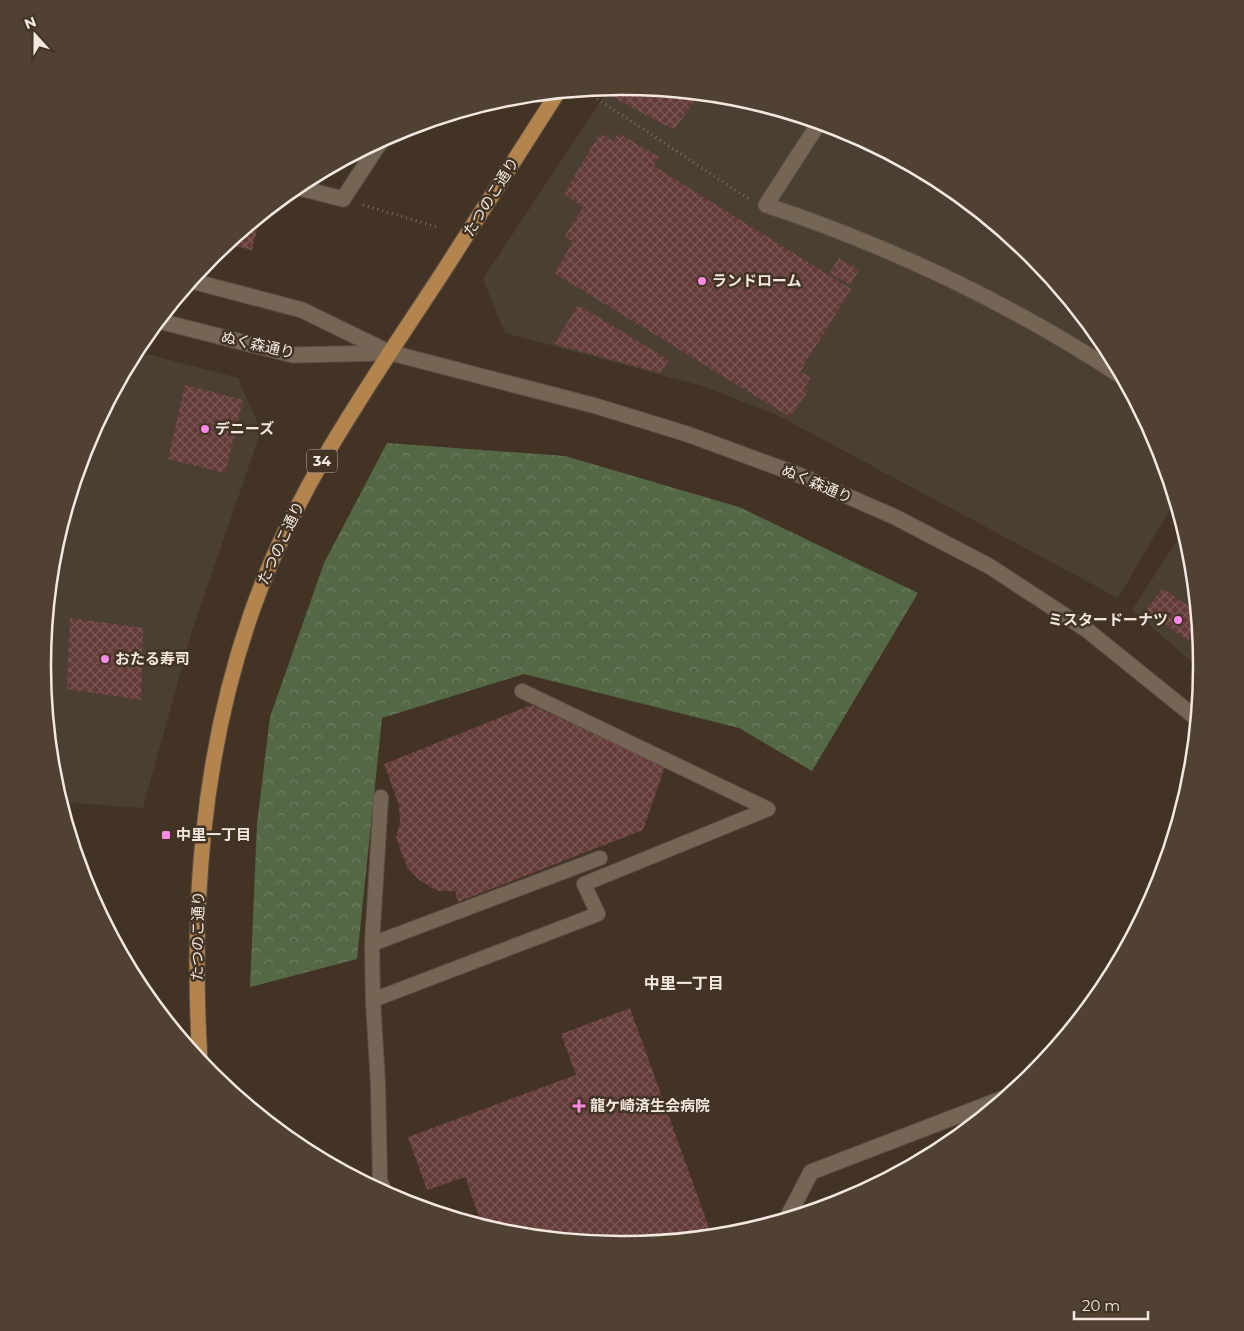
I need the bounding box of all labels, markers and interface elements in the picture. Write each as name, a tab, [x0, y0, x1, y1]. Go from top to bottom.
north arrow	[10, 10, 60, 60]
text: N	[22, 12, 39, 33]
street label: たつのこ通り	[459, 154, 522, 240]
place label: ランドローム	[712, 271, 802, 290]
marker: ランドローム	[696, 275, 708, 287]
street label: ぬく森通り	[219, 327, 297, 362]
place label: デニーズ	[215, 419, 274, 438]
marker: デニーズ	[199, 423, 211, 435]
road number: 34	[307, 450, 337, 472]
street label: ぬく森通り	[779, 460, 855, 507]
street label: たつのこ通り	[253, 498, 308, 588]
place label: ミスタードーナツ	[1048, 610, 1168, 629]
marker: ミスタードーナツ	[1172, 614, 1184, 626]
place label: おたる寿司	[115, 649, 190, 668]
marker: おたる寿司	[99, 653, 111, 665]
place label: 中里一丁目	[176, 825, 251, 844]
marker: 中里一丁目	[160, 829, 172, 841]
street label: たつのこ通り	[187, 891, 208, 981]
district label: 中里一丁目	[644, 974, 724, 993]
place label: 龍ケ崎済生会病院	[590, 1096, 710, 1115]
marker: 龍ケ崎済生会病院	[572, 1099, 586, 1113]
scale bar	[1074, 1288, 1148, 1320]
text: 20 m	[1082, 1296, 1120, 1315]

